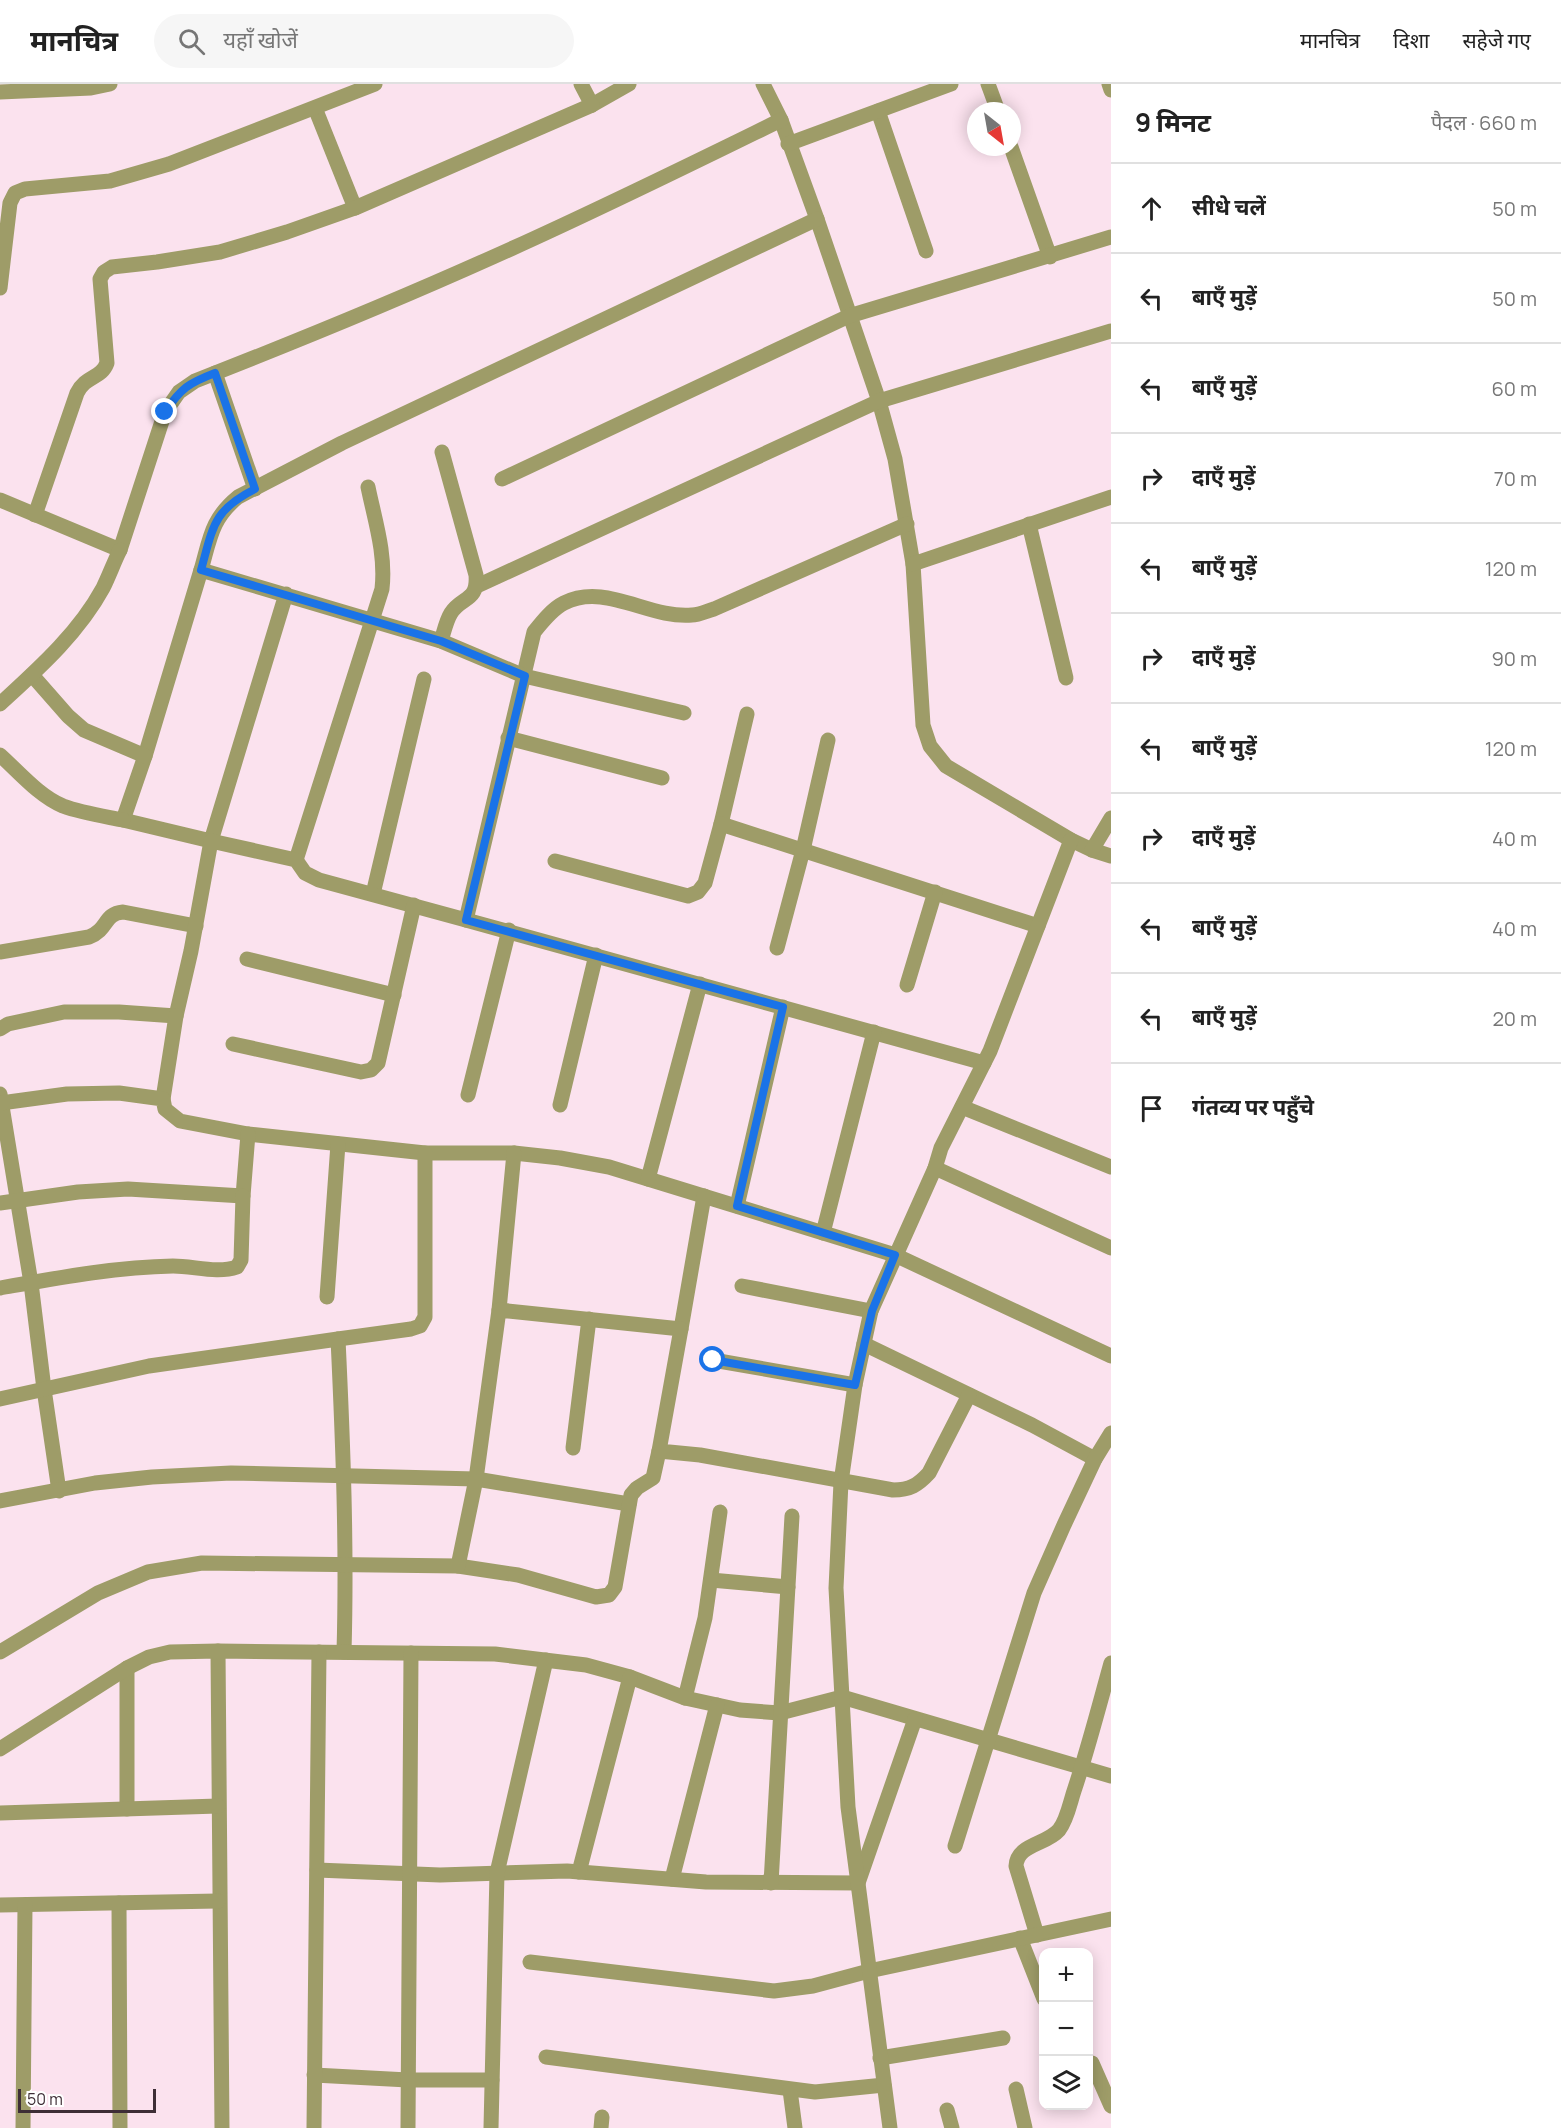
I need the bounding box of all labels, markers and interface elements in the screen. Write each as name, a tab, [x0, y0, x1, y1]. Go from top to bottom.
search box	[154, 14, 574, 68]
text: मानचित्र	[30, 21, 118, 59]
icon: search	[175, 25, 208, 58]
text: यहाँ खोजें	[223, 25, 298, 55]
text: मानचित्र	[1300, 26, 1360, 54]
text: दिशा	[1393, 26, 1429, 54]
text: सहेजे गए	[1462, 26, 1531, 54]
north arrow	[967, 102, 1021, 156]
text: 9 मिनट	[1135, 104, 1211, 140]
text: पैदल · 660 m	[1431, 109, 1537, 136]
icon: ahead	[1135, 192, 1168, 225]
text: सीधे चलें	[1192, 192, 1266, 222]
text: 50 m	[1492, 195, 1537, 222]
icon: left	[1135, 282, 1168, 315]
text: बाएँ मुड़ें	[1192, 282, 1257, 312]
text: 50 m	[1492, 285, 1537, 312]
icon: left	[1135, 372, 1168, 405]
text: बाएँ मुड़ें	[1192, 372, 1257, 402]
text: 60 m	[1491, 375, 1537, 402]
route end	[151, 398, 177, 424]
icon: right	[1135, 462, 1168, 495]
text: दाएँ मुड़ें	[1192, 462, 1255, 492]
text: 70 m	[1494, 465, 1537, 492]
icon: left	[1135, 552, 1168, 585]
text: बाएँ मुड़ें	[1192, 552, 1257, 582]
text: 120 m	[1485, 555, 1537, 582]
icon: right	[1135, 642, 1168, 675]
text: दाएँ मुड़ें	[1192, 642, 1255, 672]
text: 90 m	[1491, 645, 1537, 672]
icon: left	[1135, 732, 1168, 765]
text: बाएँ मुड़ें	[1192, 732, 1257, 762]
text: 120 m	[1485, 735, 1537, 762]
icon: right	[1135, 822, 1168, 855]
text: दाएँ मुड़ें	[1192, 822, 1255, 852]
text: 40 m	[1492, 825, 1537, 852]
icon: left	[1135, 912, 1168, 945]
text: बाएँ मुड़ें	[1192, 912, 1257, 942]
text: 40 m	[1492, 915, 1537, 942]
icon: left	[1135, 1002, 1168, 1035]
text: बाएँ मुड़ें	[1192, 1002, 1257, 1032]
text: 20 m	[1492, 1005, 1537, 1032]
icon: arrive	[1135, 1092, 1168, 1125]
text: गंतव्य पर पहुँचे	[1192, 1092, 1314, 1122]
route start	[699, 1346, 725, 1372]
map controls	[1039, 1948, 1093, 2110]
button: +	[1039, 1948, 1093, 2002]
button: −	[1039, 2002, 1093, 2056]
button: layers	[1039, 2056, 1093, 2110]
scale bar	[18, 2086, 156, 2114]
text: 50 m	[27, 2088, 63, 2110]

